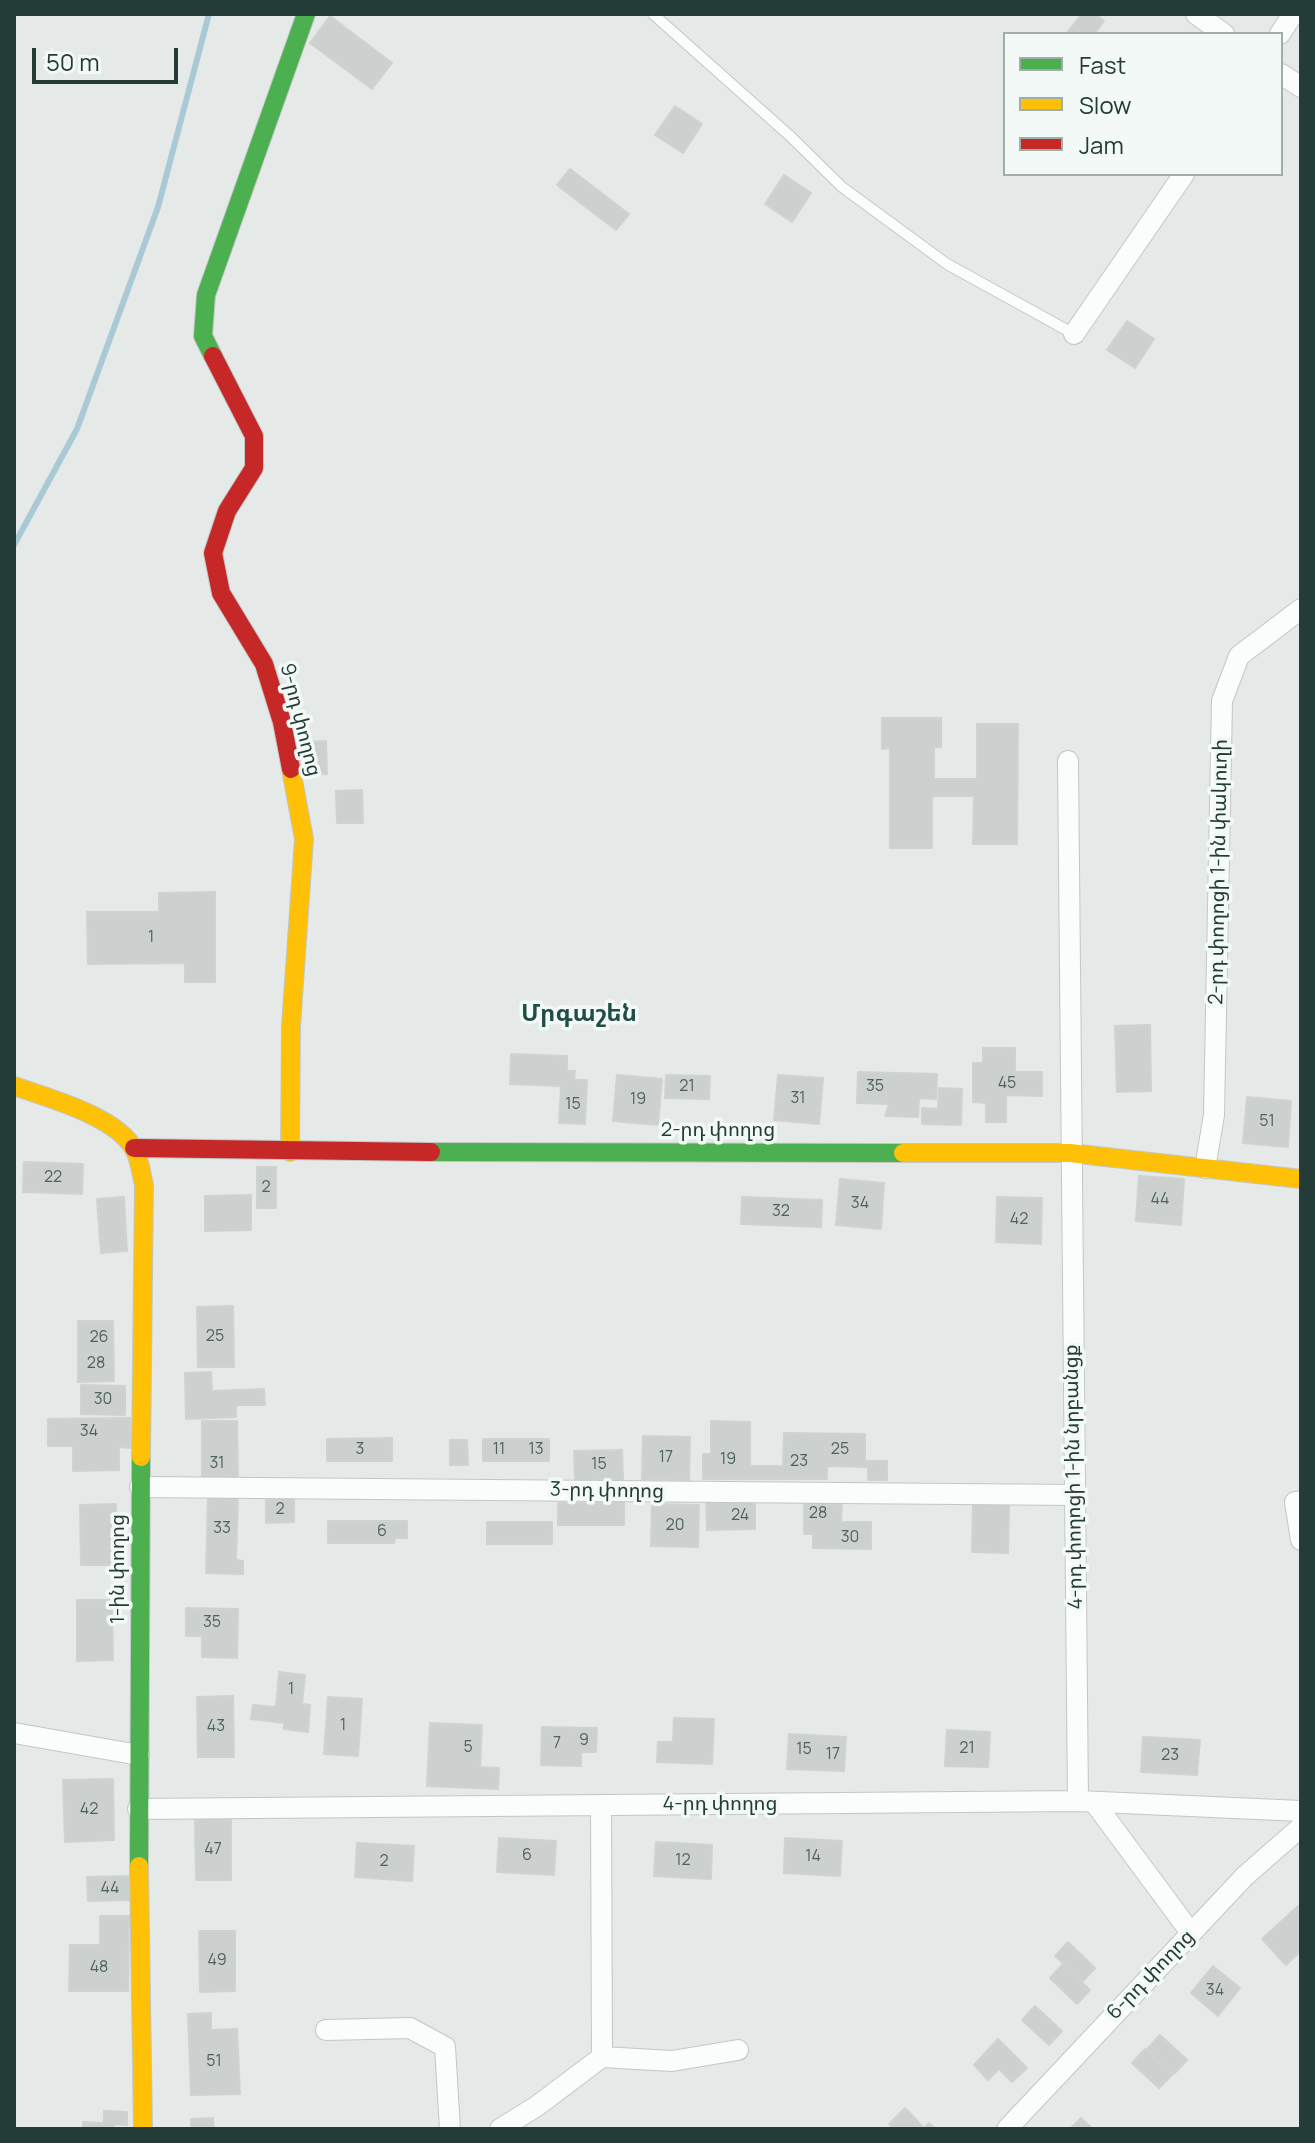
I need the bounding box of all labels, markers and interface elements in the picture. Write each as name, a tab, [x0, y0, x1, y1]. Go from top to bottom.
scale bar	[36, 32, 182, 82]
legend	[1003, 32, 1283, 176]
text: 50 m	[46, 45, 100, 78]
text: Fast	[1079, 48, 1126, 81]
text: Slow	[1079, 88, 1132, 121]
text: Jam	[1079, 128, 1124, 161]
street label: 9-րդ փողոց	[274, 661, 326, 779]
street label: 2-րդ փողոցի 1-ին փակուղի	[1205, 739, 1233, 1005]
house number: 1	[148, 928, 154, 948]
district label: Մրգաշեն	[521, 1000, 637, 1028]
house number: 45	[998, 1074, 1016, 1094]
house number: 21	[679, 1077, 695, 1097]
house number: 35	[866, 1077, 884, 1097]
house number: 31	[790, 1089, 806, 1109]
house number: 19	[630, 1090, 646, 1110]
house number: 15	[565, 1095, 581, 1115]
house number: 51	[1259, 1112, 1275, 1132]
street label: 2-րդ փողոց	[661, 1118, 775, 1142]
house number: 22	[44, 1168, 62, 1188]
house number: 2	[261, 1178, 271, 1198]
house number: 44	[1150, 1190, 1170, 1210]
house number: 34	[851, 1194, 869, 1214]
house number: 32	[772, 1202, 790, 1222]
house number: 42	[1010, 1210, 1028, 1230]
house number: 25	[206, 1327, 224, 1347]
house number: 26	[89, 1328, 109, 1348]
street label: 4-րդ փողոցի 1-ին նրբանցք	[1060, 1344, 1088, 1610]
house number: 28	[87, 1354, 105, 1374]
house number: 30	[94, 1390, 112, 1410]
house number: 34	[80, 1422, 98, 1442]
house number: 3	[356, 1440, 364, 1460]
house number: 11	[493, 1440, 505, 1460]
house number: 13	[528, 1440, 544, 1460]
house number: 25	[831, 1440, 849, 1460]
house number: 17	[659, 1448, 673, 1468]
house number: 19	[720, 1450, 736, 1470]
house number: 23	[790, 1452, 808, 1472]
house number: 31	[209, 1454, 225, 1474]
house number: 15	[591, 1455, 607, 1475]
street label: 3-րդ փողոց	[550, 1478, 664, 1504]
house number: 2	[275, 1500, 285, 1520]
house number: 28	[809, 1504, 827, 1524]
house number: 24	[731, 1506, 749, 1526]
street label: 1-ին փողոց	[106, 1514, 130, 1624]
house number: 20	[666, 1516, 684, 1536]
house number: 33	[213, 1519, 231, 1539]
house number: 6	[377, 1522, 387, 1542]
house number: 30	[841, 1528, 859, 1548]
house number: 35	[203, 1613, 221, 1633]
house number: 1	[288, 1680, 294, 1700]
house number: 1	[340, 1716, 346, 1736]
house number: 43	[207, 1717, 225, 1737]
house number: 9	[579, 1731, 589, 1751]
house number: 7	[553, 1734, 561, 1754]
house number: 5	[463, 1738, 473, 1758]
house number: 21	[959, 1739, 975, 1759]
house number: 15	[796, 1740, 812, 1760]
house number: 17	[826, 1745, 840, 1765]
house number: 23	[1161, 1746, 1179, 1766]
street label: 4-րդ փողոց	[663, 1792, 777, 1816]
house number: 42	[80, 1800, 98, 1820]
house number: 47	[204, 1840, 222, 1860]
house number: 6	[522, 1846, 532, 1866]
house number: 14	[805, 1847, 821, 1867]
house number: 12	[675, 1851, 691, 1871]
house number: 2	[379, 1852, 389, 1872]
house number: 44	[100, 1879, 120, 1899]
street label: 6-րդ փողոց	[1102, 1925, 1200, 2025]
house number: 49	[207, 1951, 227, 1971]
house number: 48	[90, 1958, 108, 1978]
house number: 34	[1206, 1981, 1224, 2001]
house number: 51	[206, 2052, 222, 2072]

